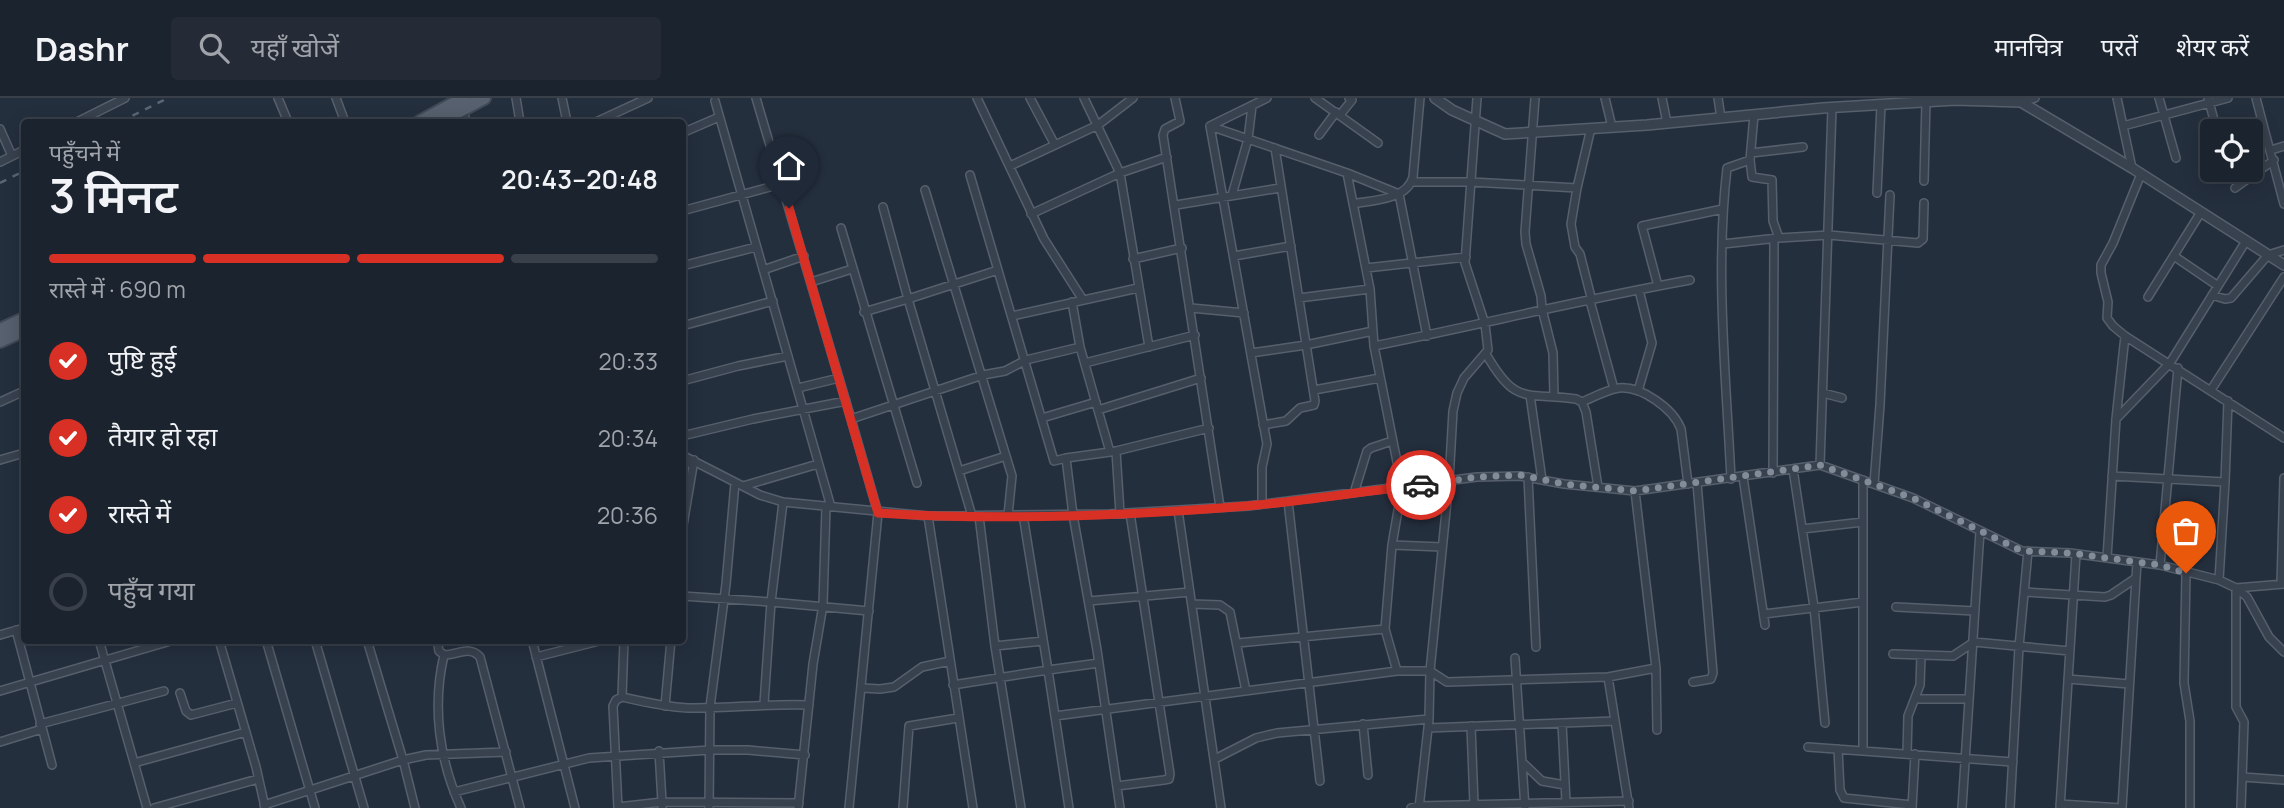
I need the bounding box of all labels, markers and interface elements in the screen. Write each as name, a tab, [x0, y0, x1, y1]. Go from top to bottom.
search box	[171, 17, 661, 80]
text: Dashr	[35, 26, 129, 71]
icon: search	[195, 29, 233, 67]
text: यहाँ खोजें	[251, 29, 339, 65]
text: मानचित्र	[1994, 30, 2063, 63]
text: परतें	[2101, 30, 2138, 63]
text: शेयर करें	[2176, 30, 2249, 63]
map controls	[2200, 119, 2263, 182]
button: locate	[2200, 119, 2263, 182]
text: पहुँचने में	[49, 136, 120, 168]
pin	[759, 136, 819, 208]
icon: home	[770, 147, 808, 185]
text: 20:43–20:48	[501, 161, 658, 197]
text: 3 मिनट	[49, 164, 178, 227]
text: रास्ते में · 690 m	[49, 273, 186, 305]
text: पुष्टि हुई	[108, 341, 176, 377]
icon: check	[49, 342, 87, 380]
text: 20:33	[599, 345, 658, 377]
text: तैयार हो रहा	[108, 418, 217, 454]
icon: check	[49, 419, 87, 457]
text: 20:34	[598, 422, 658, 454]
courier	[1386, 450, 1456, 520]
icon: car	[1402, 466, 1440, 504]
text: रास्ते में	[108, 495, 171, 531]
icon: check	[49, 496, 87, 534]
text: 20:36	[597, 499, 658, 531]
pin	[2156, 501, 2216, 573]
icon: bag	[2167, 512, 2205, 550]
text: पहुँच गया	[108, 572, 195, 608]

